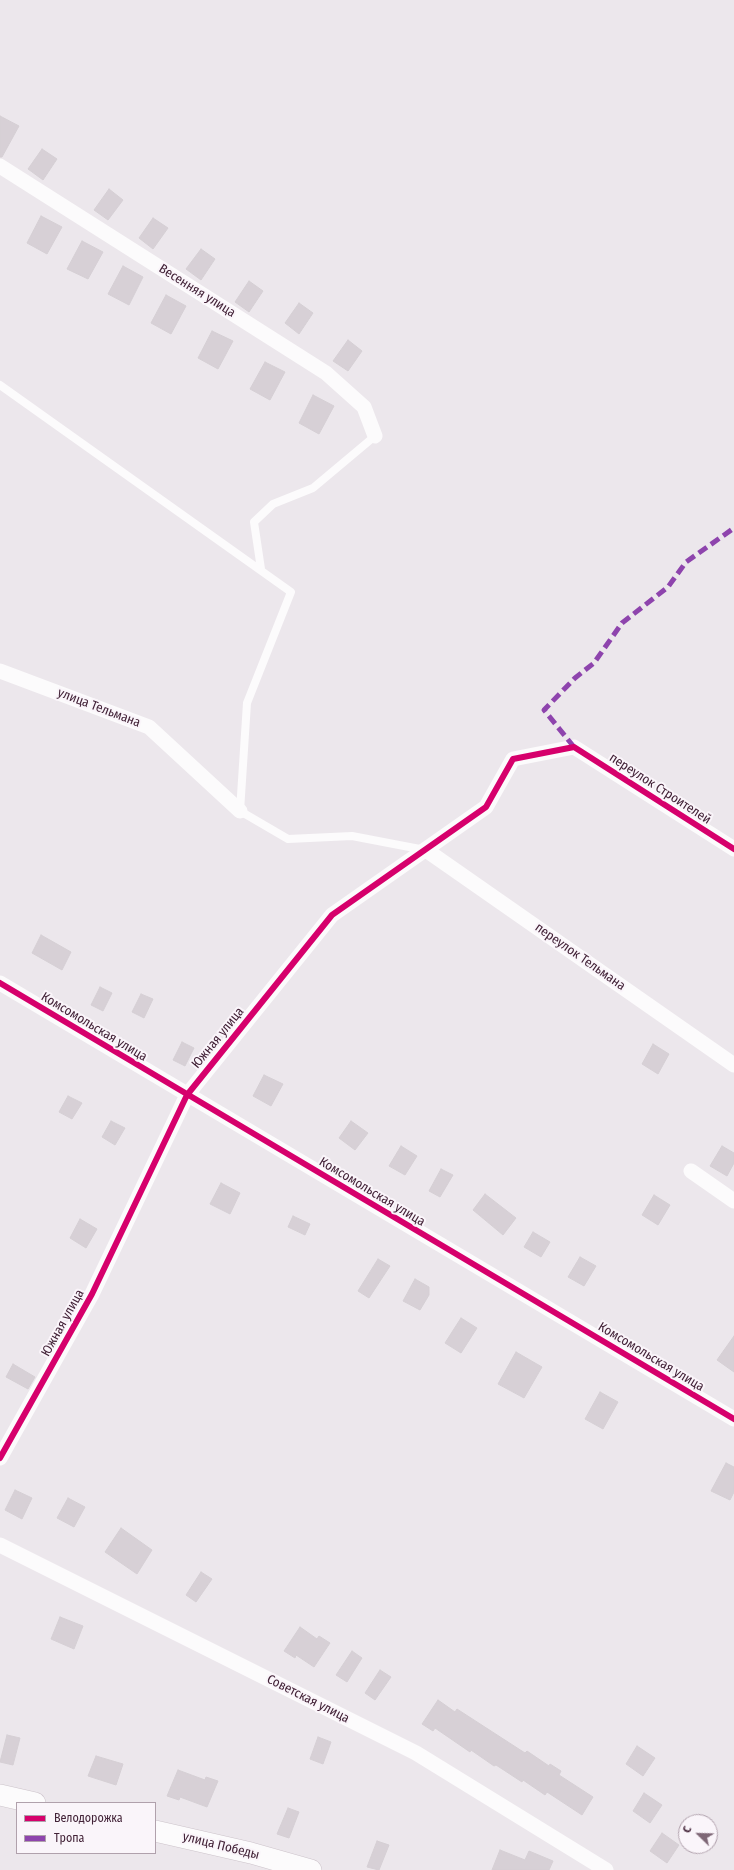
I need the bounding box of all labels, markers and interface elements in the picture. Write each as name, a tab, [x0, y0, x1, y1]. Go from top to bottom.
street label: Весенняя улица	[156, 261, 238, 321]
street label: улица Тельмана	[55, 685, 143, 731]
street label: переулок Строителей	[606, 750, 714, 828]
street label: переулок Тельмана	[532, 920, 628, 994]
street label: Комсомольская улица	[38, 989, 150, 1065]
street label: Южная улица	[189, 1004, 247, 1072]
street label: Комсомольская улица	[316, 1154, 428, 1230]
street label: Южная улица	[38, 1287, 88, 1359]
street label: Комсомольская улица	[595, 1319, 707, 1395]
street label: Советская улица	[264, 1671, 352, 1727]
legend	[16, 1802, 156, 1854]
text: Велодорожка	[54, 1811, 123, 1825]
north arrow	[678, 1814, 718, 1854]
text: С	[680, 1824, 695, 1835]
street label: улица Победы	[181, 1829, 261, 1863]
text: Тропа	[54, 1831, 85, 1845]

